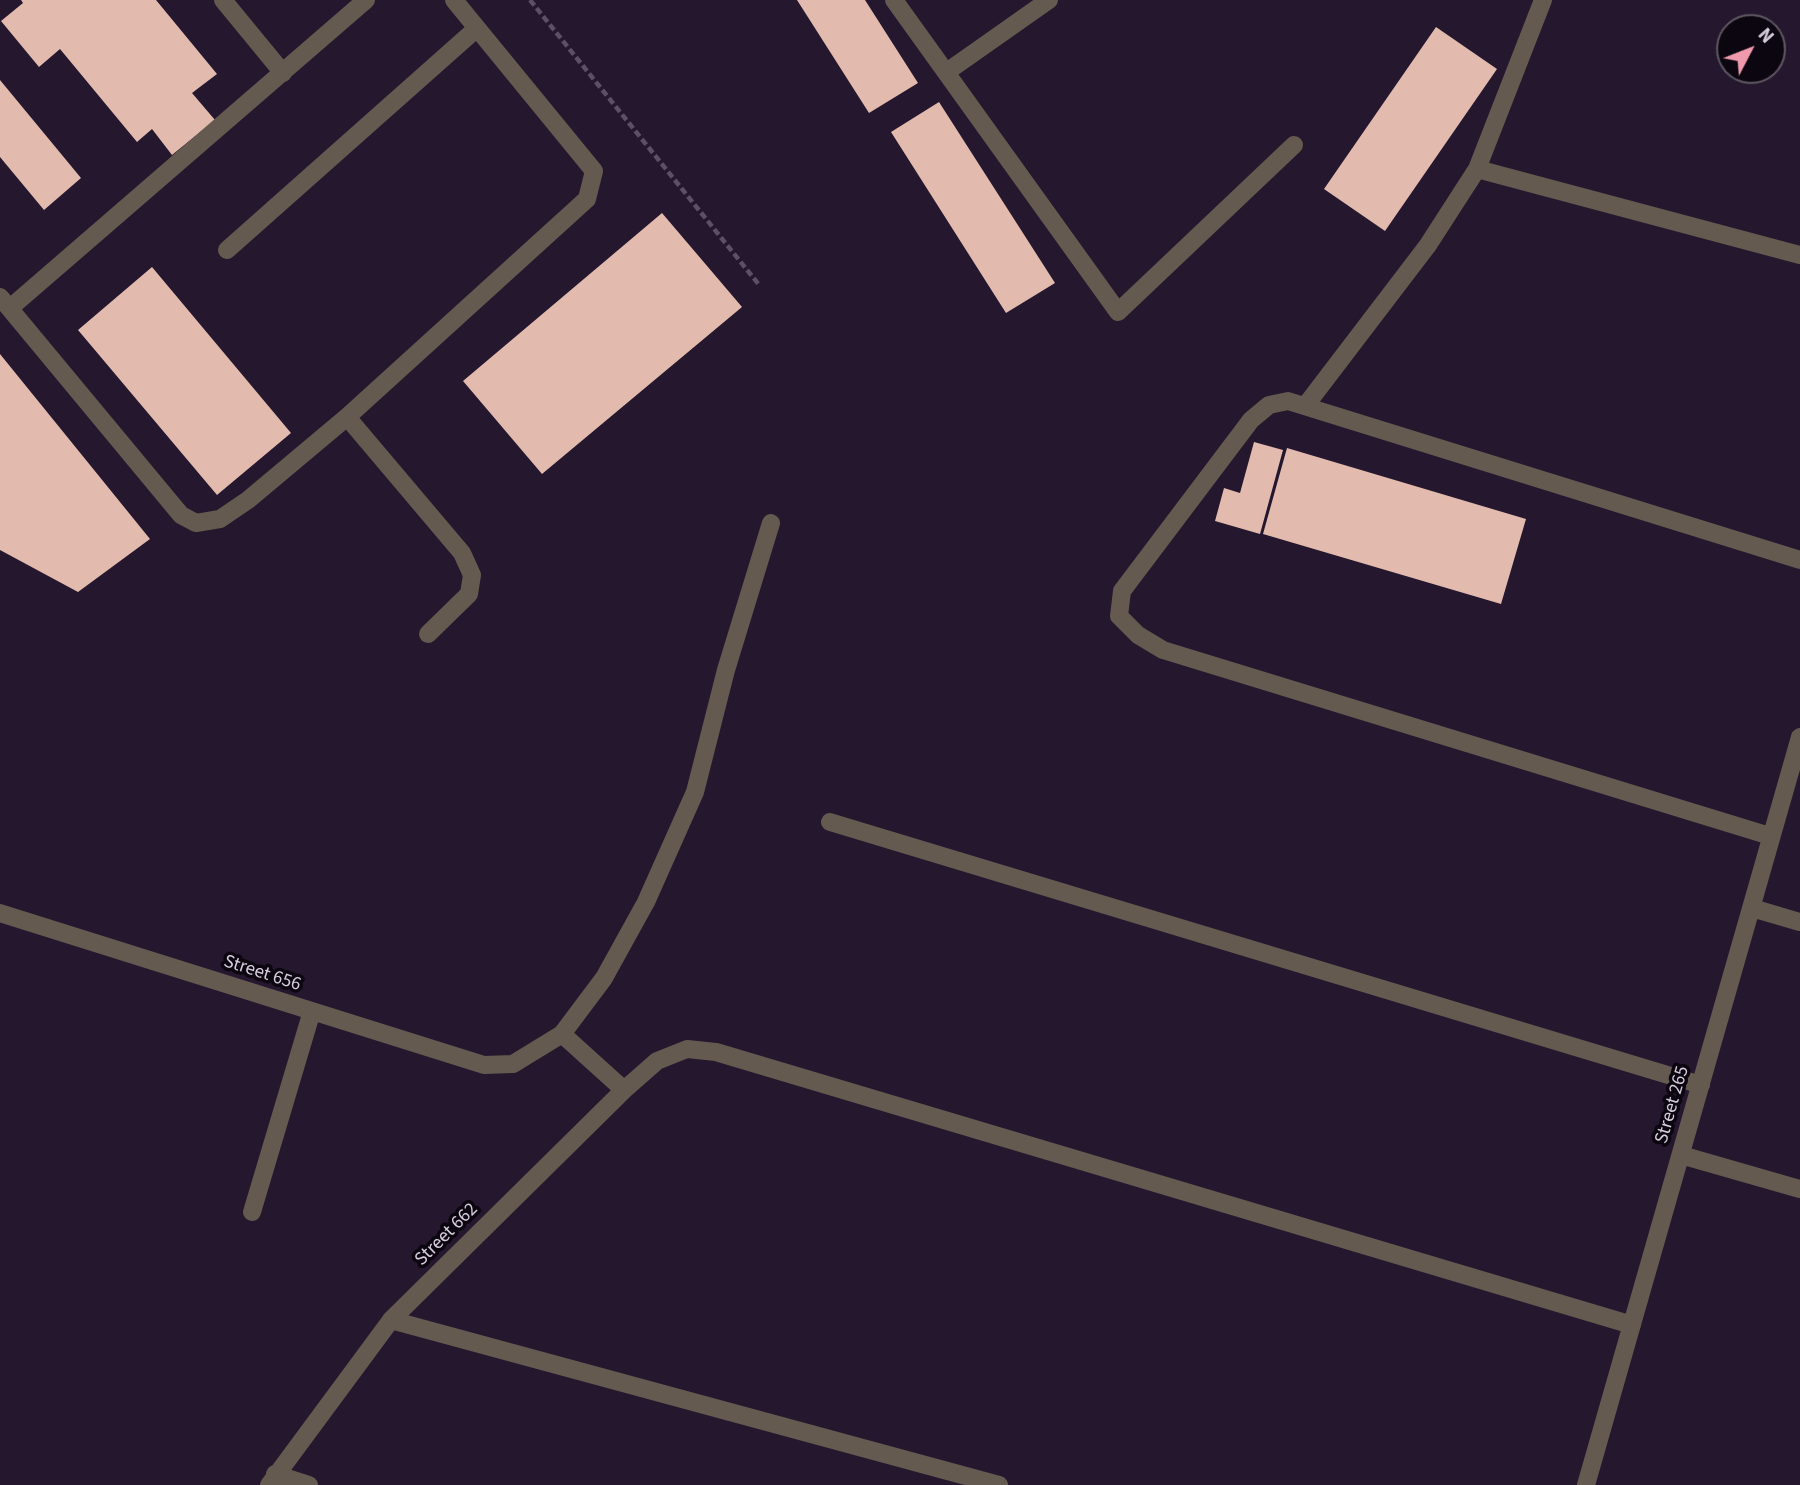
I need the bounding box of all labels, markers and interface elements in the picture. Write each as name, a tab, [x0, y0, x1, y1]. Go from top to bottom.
north arrow	[1716, 14, 1786, 84]
text: N	[1751, 22, 1780, 50]
street label: Street 656	[221, 951, 303, 997]
street label: Street 265	[1651, 1064, 1695, 1146]
street label: Street 662	[411, 1199, 483, 1271]

